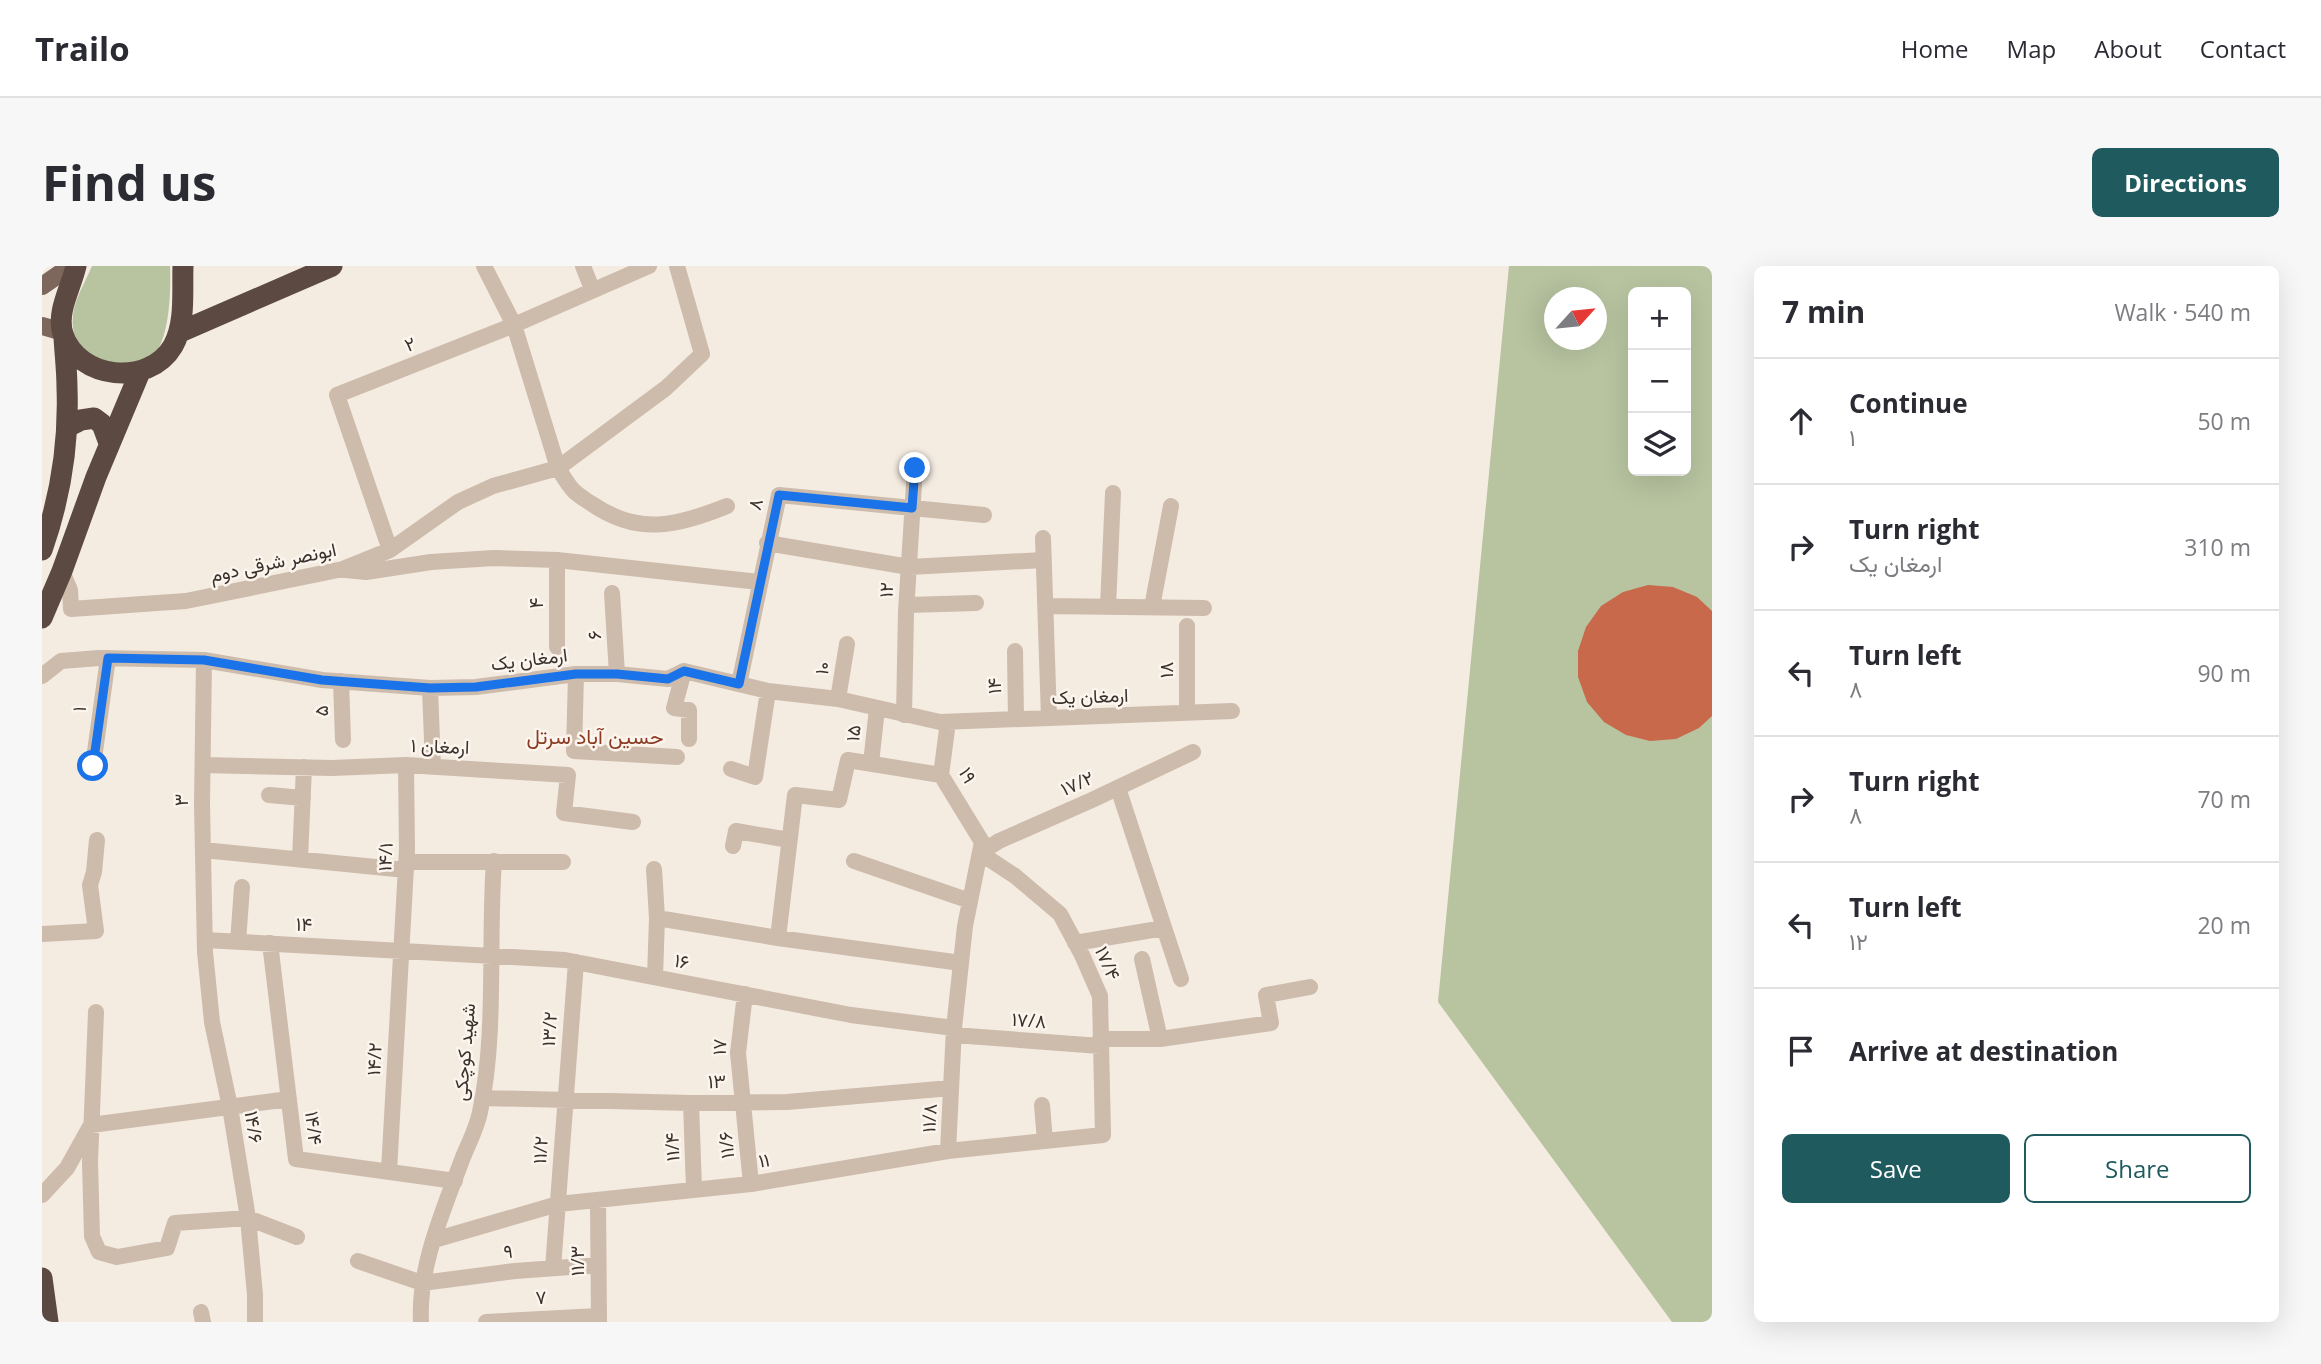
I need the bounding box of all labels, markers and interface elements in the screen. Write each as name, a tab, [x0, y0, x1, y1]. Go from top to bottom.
text: Trailo	[35, 26, 130, 71]
text: Home	[1901, 32, 1969, 65]
text: Map	[2007, 32, 2056, 65]
text: About	[2094, 32, 2162, 65]
text: Contact	[2200, 32, 2286, 65]
button: Directions	[2092, 148, 2279, 217]
text: Find us	[42, 149, 216, 215]
north arrow	[1544, 287, 1607, 350]
map controls	[1628, 287, 1691, 476]
button: +	[1628, 287, 1691, 350]
text: 7 min	[1782, 291, 1865, 332]
text: Walk · 540 m	[2114, 296, 2251, 328]
street label: ۲	[401, 330, 419, 358]
button: −	[1628, 350, 1691, 413]
text: Continue	[1849, 385, 1968, 421]
icon: ahead	[1782, 402, 1820, 440]
text: 50 m	[2197, 405, 2251, 437]
button: layers	[1628, 413, 1691, 476]
text: ۱	[1849, 421, 1856, 453]
route end	[899, 452, 930, 483]
street label: ۸	[741, 495, 769, 513]
text: Turn right	[1849, 511, 1980, 547]
icon: right	[1782, 528, 1820, 566]
text: 310 m	[2184, 531, 2251, 563]
street label: ابونصر شرقی دوم	[208, 536, 338, 588]
text: ارمغان یک	[1849, 547, 1942, 579]
street label: ۱۲	[873, 582, 899, 598]
street label: ۴	[523, 597, 549, 608]
street label: ۶	[581, 630, 607, 640]
text: Turn left	[1849, 637, 1961, 673]
street label: ارمغان یک	[489, 641, 569, 677]
icon: left	[1782, 654, 1820, 692]
text: 90 m	[2197, 657, 2251, 689]
street label: ۱۰	[808, 659, 836, 677]
street label: ۱۸	[1153, 662, 1179, 678]
text: ۸	[1849, 673, 1863, 705]
street label: ۱۴	[981, 677, 1007, 694]
street label: ارمغان یک	[1051, 682, 1129, 710]
street label: ۱	[66, 705, 92, 713]
street label: ۵	[308, 705, 334, 717]
district label: حسین آباد سرتل	[526, 722, 664, 750]
street label: ۱۵	[839, 723, 867, 743]
street label: ارمغان ۱	[410, 732, 470, 760]
route start	[77, 750, 108, 781]
street label: ۱۹	[953, 762, 983, 788]
text: Turn right	[1849, 763, 1980, 799]
street label: ۱۷/۲	[1056, 764, 1098, 802]
icon: right	[1782, 780, 1820, 818]
text: 70 m	[2197, 783, 2251, 815]
street label: ۳	[168, 794, 194, 806]
text: ۸	[1849, 799, 1863, 831]
street label: ۱۴/۱	[371, 842, 399, 872]
text: Turn left	[1849, 889, 1961, 925]
icon: left	[1782, 906, 1820, 944]
text: 20 m	[2197, 909, 2251, 941]
street label: ۱۴	[295, 911, 313, 937]
text: ۱۲	[1849, 925, 1868, 957]
street label: ۱۷/۴	[1089, 942, 1127, 984]
street label: ۱۶	[672, 947, 692, 975]
street label: شهید کوچکی	[447, 1002, 482, 1102]
street label: ۱۷/۸	[1011, 1006, 1047, 1034]
street label: ۱۳/۲	[535, 1011, 563, 1047]
icon: arrive	[1782, 1032, 1820, 1070]
text: Arrive at destination	[1849, 1033, 2118, 1069]
street label: ۱۷	[706, 1038, 732, 1056]
street label: ۱۴/۲	[360, 1042, 388, 1076]
street label: ۱۳	[708, 1068, 726, 1094]
street label: ۱۱/۸	[915, 1103, 943, 1133]
street label: ۱۴/۶	[239, 1109, 269, 1145]
street label: ۱۴/۴	[299, 1109, 329, 1147]
street label: ۱۱/۶	[712, 1130, 740, 1160]
street label: ۱۱/۴	[659, 1132, 685, 1162]
button: Save	[1782, 1134, 2010, 1203]
button: Share	[2024, 1134, 2251, 1203]
street label: ۱۱/۲	[526, 1135, 554, 1165]
street label: ۱۱	[757, 1146, 771, 1174]
street label: ۹	[502, 1238, 514, 1264]
street label: ۱۱/۳	[564, 1246, 590, 1276]
street label: ۷	[535, 1284, 547, 1310]

